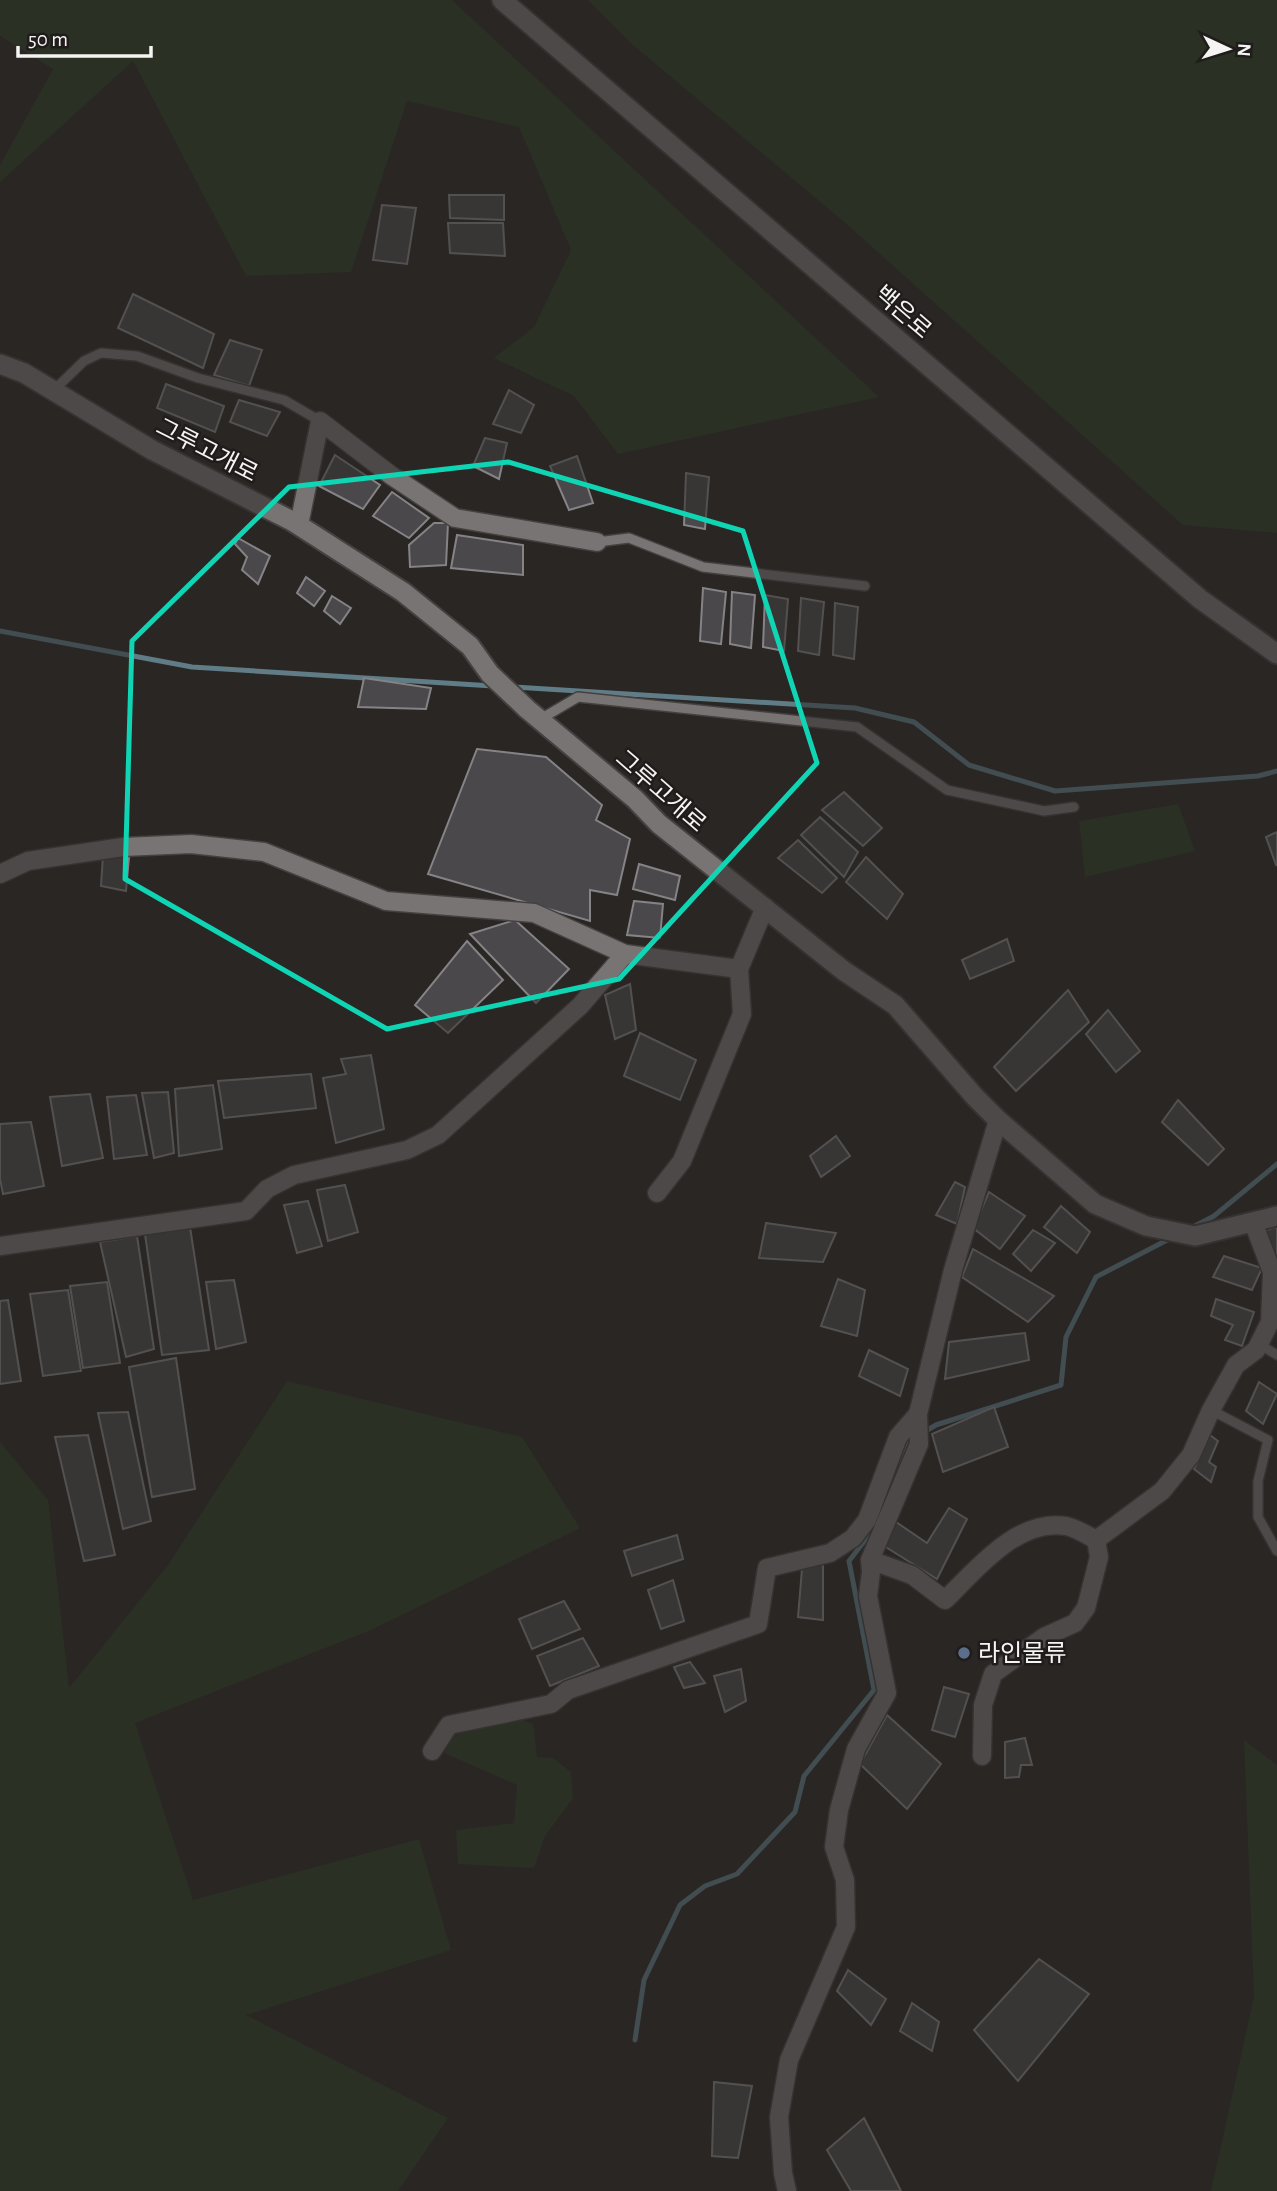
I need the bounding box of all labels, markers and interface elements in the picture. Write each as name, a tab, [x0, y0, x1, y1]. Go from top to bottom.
scale bar	[18, 14, 150, 58]
north arrow	[1193, 14, 1263, 84]
text: 50 m	[28, 29, 68, 50]
text: N	[1234, 43, 1253, 57]
street label: 백은로	[869, 281, 936, 344]
street label: 그루고개로	[152, 414, 262, 487]
street label: 그루고개로	[611, 746, 711, 837]
place label: 라인물류	[978, 1641, 1066, 1666]
marker: 라인물류	[956, 1645, 972, 1661]

